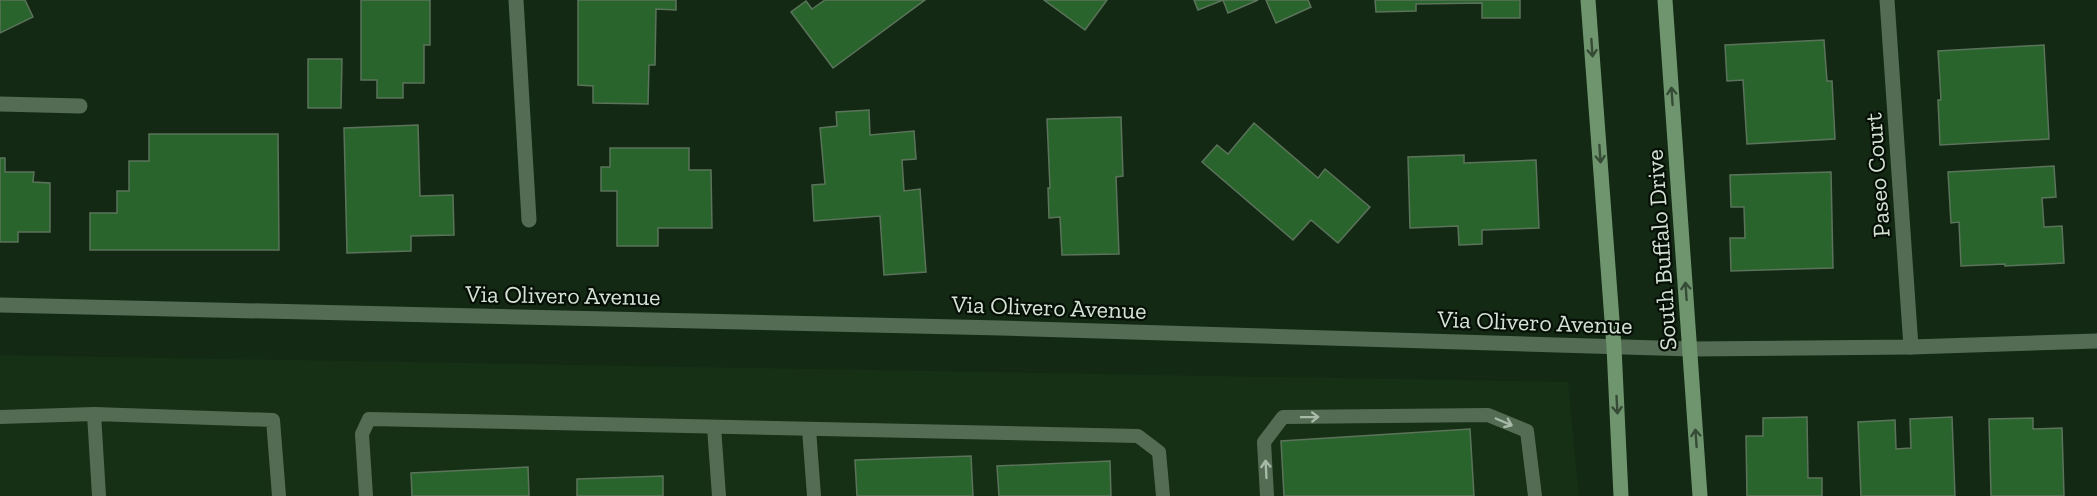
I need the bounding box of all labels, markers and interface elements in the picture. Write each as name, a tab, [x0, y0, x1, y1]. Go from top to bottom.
one-way arrow	[1587, 37, 1598, 57]
one-way arrow	[1667, 87, 1678, 107]
street label: Paseo Court	[1858, 112, 1896, 238]
one-way arrow	[1595, 144, 1606, 164]
street label: South Buffalo Drive	[1640, 149, 1682, 351]
street label: Via Olivero Avenue	[464, 279, 661, 311]
one-way arrow	[1681, 281, 1692, 301]
street label: Via Olivero Avenue	[950, 289, 1147, 325]
street label: Via Olivero Avenue	[1436, 304, 1633, 340]
one-way arrow	[1611, 394, 1622, 414]
one-way arrow	[1300, 411, 1320, 422]
one-way arrow	[1494, 417, 1513, 428]
one-way arrow	[1690, 428, 1701, 448]
one-way arrow	[1260, 459, 1271, 479]

